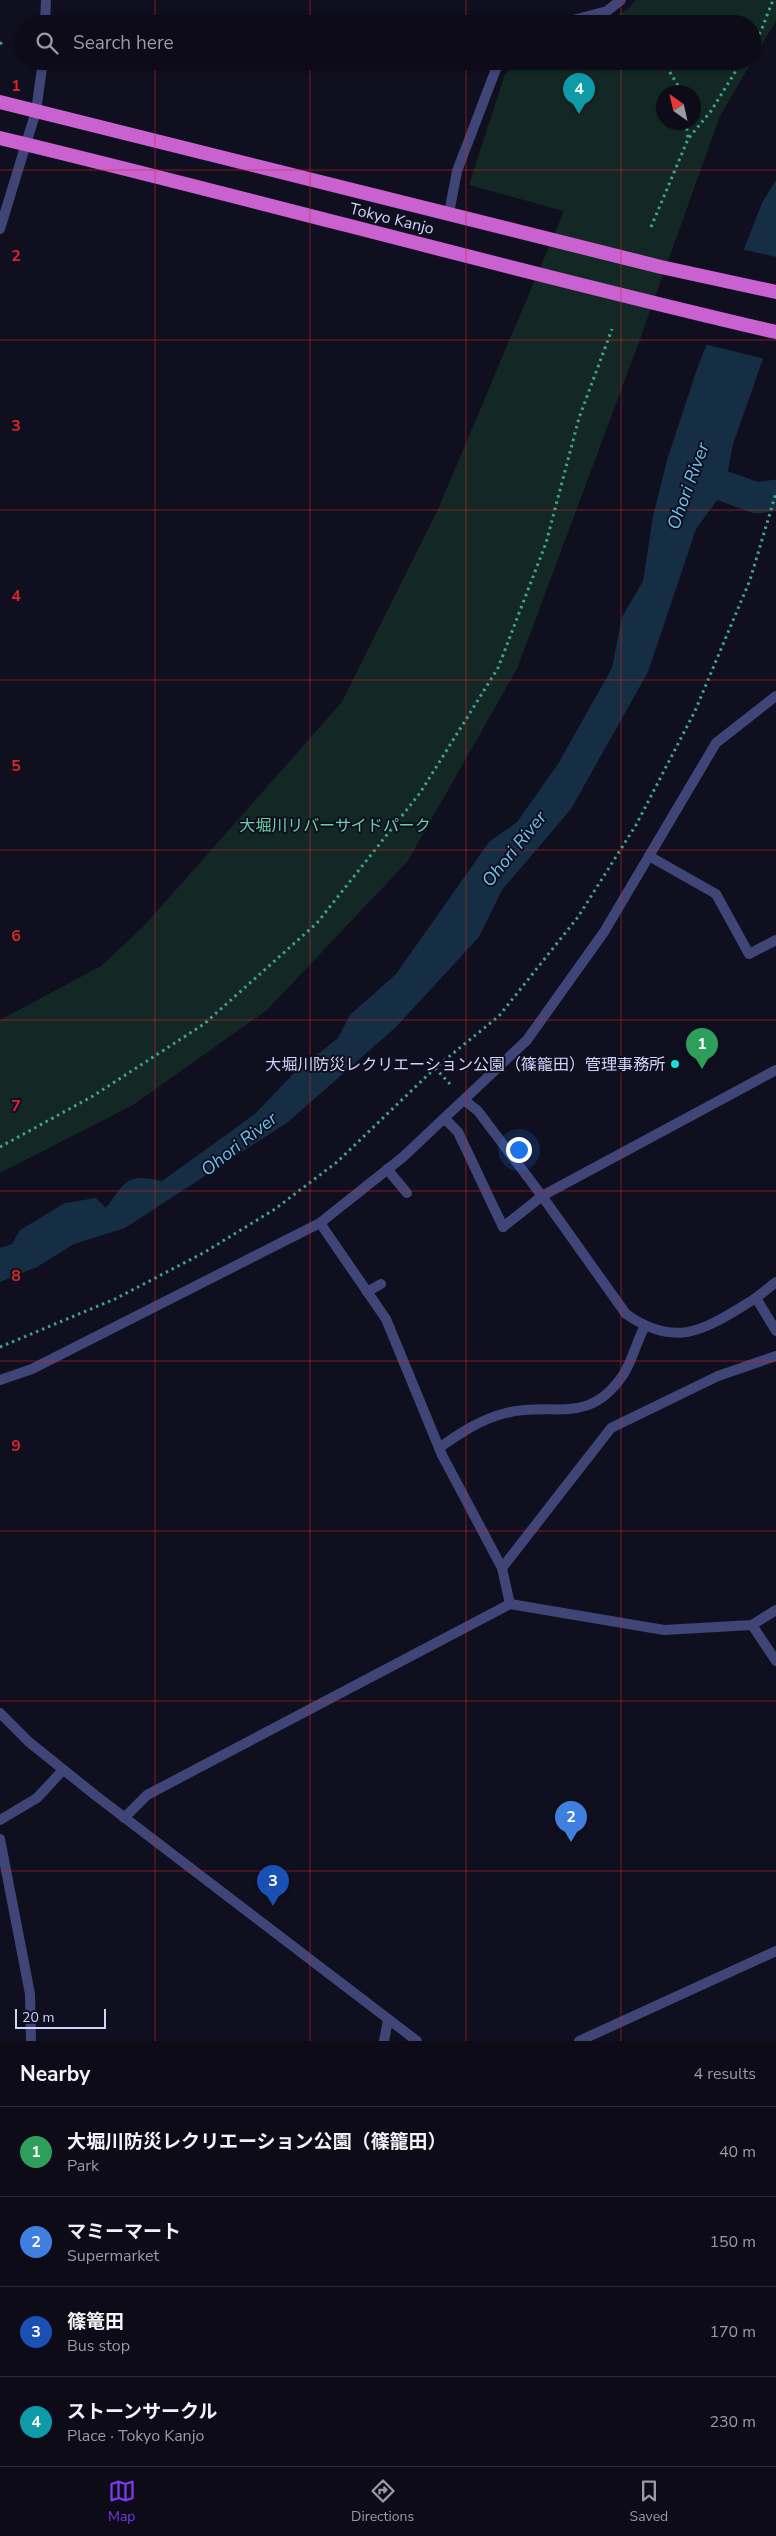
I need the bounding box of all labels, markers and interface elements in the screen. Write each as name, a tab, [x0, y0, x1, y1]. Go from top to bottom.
search box	[15, 15, 761, 70]
icon: search	[33, 29, 61, 57]
text: Search here	[73, 30, 174, 56]
pin: 4	[563, 73, 595, 114]
text: 1	[11, 75, 21, 97]
north arrow	[656, 85, 701, 130]
street label: Tokyo Kanjo	[347, 198, 436, 240]
text: 2	[11, 245, 21, 267]
text: 3	[11, 415, 21, 437]
water label: Ohori River	[661, 439, 715, 533]
text: 4	[11, 585, 21, 607]
text: 5	[11, 755, 21, 777]
water label: Ohori River	[476, 806, 552, 892]
park label: 大堀川リバーサイドパーク	[239, 815, 431, 837]
text: 6	[11, 925, 21, 947]
pin: 1	[686, 1028, 718, 1069]
place label: 大堀川防災レクリエーション公園（篠籠田）管理事務所	[265, 1054, 665, 1076]
marker: 大堀川防災レクリエーション公園（篠籠田）管理事務所	[669, 1058, 681, 1070]
text: 7	[11, 1095, 21, 1117]
water label: Ohori River	[196, 1106, 283, 1181]
your location	[506, 1137, 532, 1163]
text: 8	[11, 1265, 21, 1287]
text: 9	[11, 1435, 21, 1457]
pin: 2	[555, 1801, 587, 1842]
pin: 3	[257, 1865, 289, 1906]
scale bar	[15, 2006, 106, 2029]
text: 20 m	[22, 2008, 54, 2027]
text: Nearby	[20, 2060, 90, 2088]
text: 4 results	[694, 2063, 756, 2085]
text: 大堀川防災レクリエーション公園（篠籠田）	[67, 2129, 447, 2155]
text: 1	[31, 2141, 41, 2163]
text: 40 m	[719, 2141, 756, 2163]
text: Park	[67, 2155, 99, 2177]
text: マミーマート	[67, 2219, 181, 2245]
text: 2	[31, 2231, 41, 2253]
text: 150 m	[709, 2231, 756, 2253]
text: Supermarket	[67, 2245, 159, 2267]
text: 篠篭田	[67, 2309, 124, 2335]
text: 3	[31, 2321, 41, 2343]
text: 170 m	[709, 2321, 756, 2343]
text: Bus stop	[67, 2335, 130, 2357]
text: ストーンサークル	[67, 2399, 217, 2425]
text: 4	[31, 2411, 41, 2433]
text: 230 m	[709, 2411, 756, 2433]
text: Place · Tokyo Kanjo	[67, 2425, 204, 2447]
tab: Map	[108, 2477, 136, 2526]
tab: Directions	[351, 2477, 414, 2526]
tab: Saved	[630, 2477, 668, 2526]

